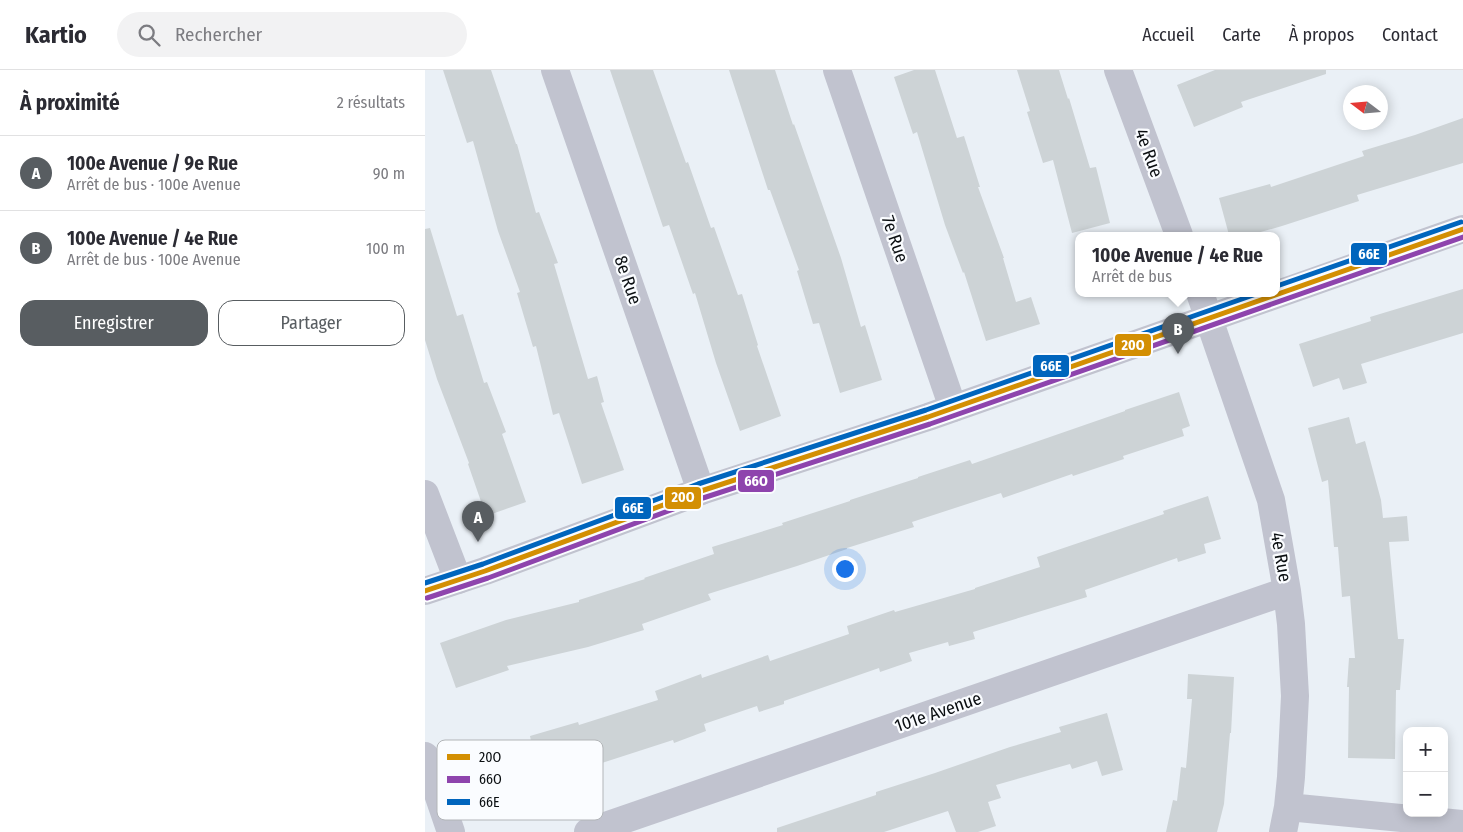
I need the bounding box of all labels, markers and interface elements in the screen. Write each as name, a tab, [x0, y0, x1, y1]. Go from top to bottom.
search box	[117, 12, 467, 57]
text: Kartio	[25, 21, 87, 49]
icon: search	[135, 21, 163, 49]
text: Rechercher	[175, 23, 262, 46]
text: Accueil	[1142, 24, 1194, 46]
text: Carte	[1222, 24, 1261, 46]
text: À propos	[1289, 24, 1354, 46]
text: Contact	[1382, 24, 1438, 46]
north arrow	[1343, 85, 1388, 130]
text: À proximité	[20, 90, 120, 116]
text: 2 résultats	[337, 93, 405, 112]
street label: 4e Rue	[1130, 126, 1168, 180]
text: 100e Avenue / 9e Rue	[67, 152, 238, 175]
text: A	[32, 164, 40, 183]
text: 90 m	[373, 164, 405, 183]
text: Arrêt de bus · 100e Avenue	[67, 175, 241, 194]
street label: 7e Rue	[877, 213, 913, 265]
text: 100e Avenue / 4e Rue	[67, 227, 238, 250]
popup	[1075, 232, 1280, 297]
text: B	[32, 239, 40, 258]
text: 100 m	[366, 239, 405, 258]
line badge: 66E	[1350, 242, 1388, 266]
text: 100e Avenue / 4e Rue	[1092, 244, 1263, 267]
text: 66E	[1358, 246, 1380, 263]
text: Arrêt de bus · 100e Avenue	[67, 250, 241, 269]
street label: 8e Rue	[609, 253, 647, 307]
text: Arrêt de bus	[1092, 267, 1172, 286]
button: Enregistrer	[20, 300, 208, 346]
button: Partager	[218, 300, 405, 346]
pin: B	[1162, 313, 1194, 354]
line badge: 20O	[1114, 333, 1152, 357]
text: 20O	[1121, 337, 1145, 354]
line badge: 66E	[1032, 354, 1070, 378]
text: 66E	[1040, 358, 1062, 375]
line badge: 66O	[737, 469, 775, 493]
text: 66O	[744, 473, 768, 490]
line badge: 20O	[664, 486, 702, 510]
text: 20O	[671, 489, 695, 506]
line badge: 66E	[614, 496, 652, 520]
text: 66E	[622, 500, 644, 517]
pin: A	[462, 501, 494, 542]
street label: 4e Rue	[1266, 530, 1296, 584]
your location	[832, 556, 858, 582]
street label: 101e Avenue	[892, 687, 984, 737]
map controls	[1403, 727, 1448, 817]
button: +	[1403, 727, 1448, 772]
legend	[437, 740, 603, 820]
text: 20O	[479, 749, 501, 766]
text: 66O	[479, 771, 502, 788]
button: −	[1403, 772, 1448, 817]
text: 66E	[479, 794, 500, 811]

